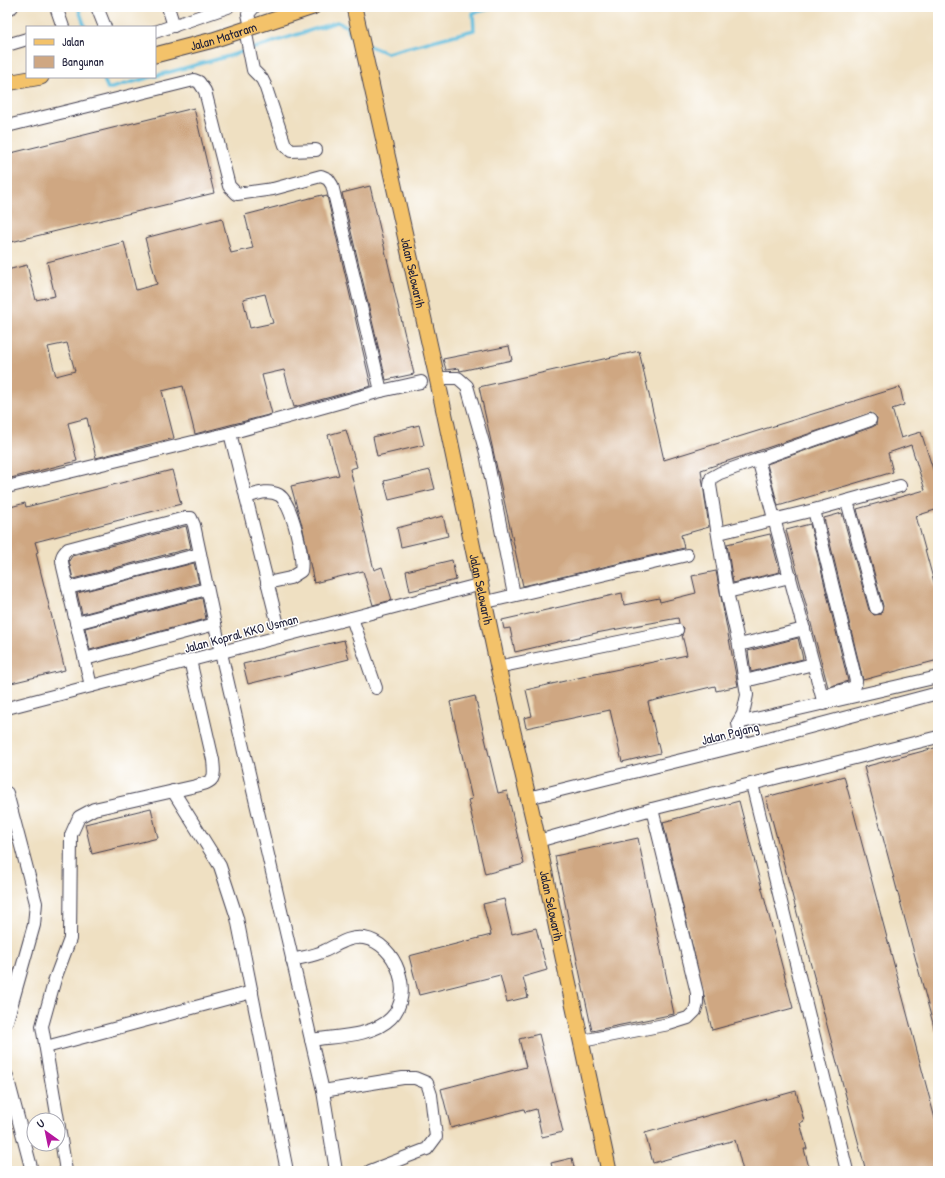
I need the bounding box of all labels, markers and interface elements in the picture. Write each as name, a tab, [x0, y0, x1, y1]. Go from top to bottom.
street label: Jalan Mataram	[188, 17, 259, 55]
legend	[26, 26, 156, 78]
text: Jalan	[62, 33, 84, 50]
text: Bangunan	[62, 53, 104, 70]
street label: Jalan Selowarih	[397, 235, 430, 310]
street label: Jalan Selowarih	[465, 552, 498, 627]
street label: Jalan Kopral KKO Usman	[182, 609, 300, 657]
street label: Jalan Pajang	[699, 717, 761, 749]
street label: Jalan Selowarih	[535, 868, 568, 943]
north arrow	[26, 1112, 66, 1152]
text: U	[34, 1116, 47, 1131]

